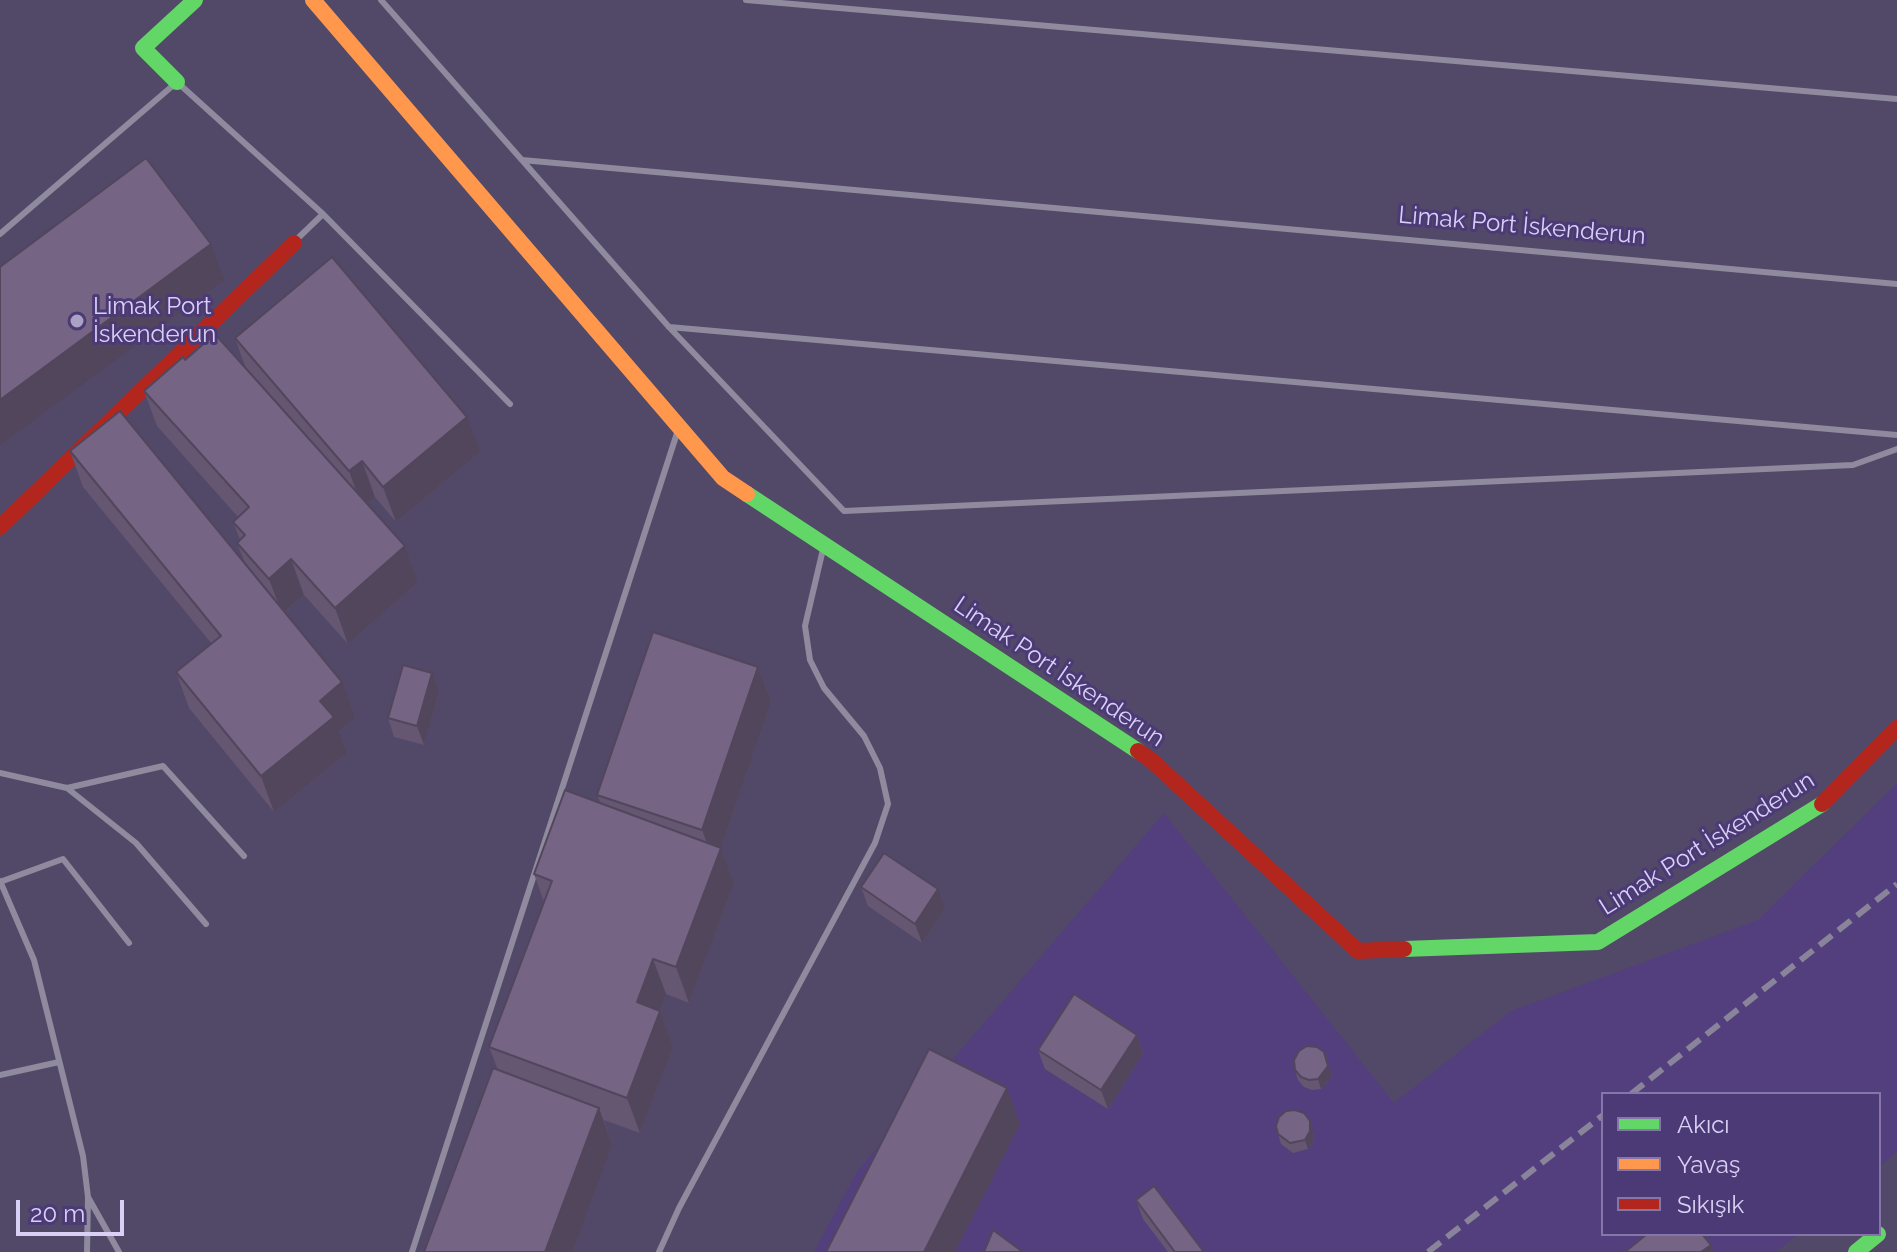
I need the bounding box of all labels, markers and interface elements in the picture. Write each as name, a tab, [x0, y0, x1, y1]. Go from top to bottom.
street label: Limak Port İskenderun	[1397, 201, 1647, 251]
place label: Limak Port İskenderun	[93, 293, 216, 349]
marker: Limak Port İskenderun	[68, 312, 86, 330]
street label: Limak Port İskenderun	[948, 591, 1170, 753]
street label: Limak Port İskenderun	[1594, 766, 1820, 922]
legend	[1601, 1092, 1881, 1236]
text: Akıcı	[1677, 1110, 1730, 1139]
text: Yavaş	[1677, 1150, 1740, 1179]
scale bar	[20, 1184, 128, 1234]
text: Sıkışık	[1677, 1190, 1744, 1219]
text: 20 m	[30, 1199, 85, 1228]

